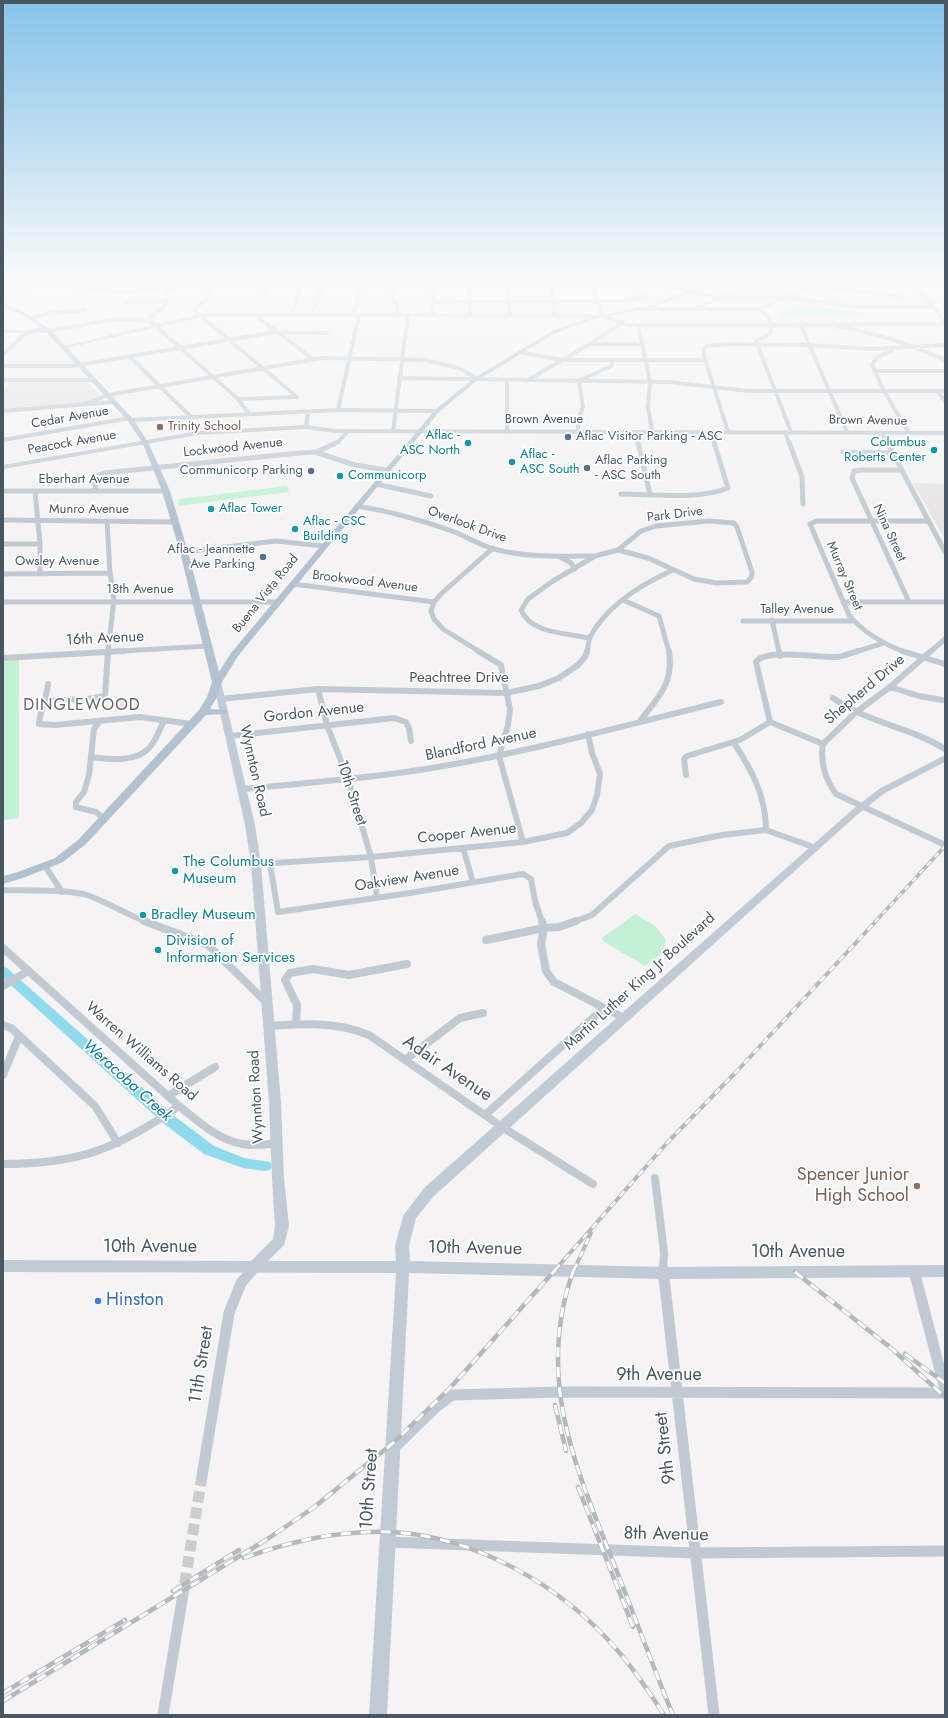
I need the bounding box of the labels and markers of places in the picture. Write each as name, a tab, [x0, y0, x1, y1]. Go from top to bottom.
place label: Trinity School	[168, 419, 241, 435]
marker: Trinity School	[155, 422, 165, 432]
place label: Aflac - ASC North	[400, 428, 460, 459]
place label: Aflac Visitor Parking - ASC	[576, 429, 723, 445]
marker: Aflac Visitor Parking - ASC	[563, 432, 573, 442]
place label: Columbus Roberts Center	[844, 435, 926, 466]
marker: Aflac - ASC North	[463, 438, 473, 448]
marker: Columbus Roberts Center	[929, 445, 939, 455]
place label: Aflac - ASC South	[520, 447, 580, 478]
place label: Aflac Parking - ASC South	[595, 453, 667, 484]
marker: Aflac - ASC South	[507, 457, 517, 467]
place label: Communicorp Parking	[180, 463, 303, 479]
marker: Aflac Parking - ASC South	[582, 463, 592, 473]
marker: Communicorp Parking	[306, 466, 316, 476]
place label: Communicorp	[348, 468, 426, 484]
marker: Communicorp	[335, 471, 345, 481]
place label: Aflac Tower	[219, 501, 282, 517]
marker: Aflac Tower	[206, 504, 216, 514]
place label: Aflac - CSC Building	[303, 514, 366, 545]
marker: Aflac - CSC Building	[290, 524, 300, 534]
place label: Aflac - Jeannette Ave Parking	[167, 542, 255, 573]
marker: Aflac - Jeannette Ave Parking	[258, 552, 268, 562]
place label: The Columbus Museum	[183, 853, 274, 888]
marker: The Columbus Museum	[170, 866, 180, 876]
place label: Bradley Museum	[151, 906, 256, 924]
marker: Bradley Museum	[138, 910, 148, 920]
place label: Division of Information Services	[166, 932, 295, 967]
marker: Division of Information Services	[153, 945, 163, 955]
place label: Spencer Junior High School	[797, 1165, 909, 1208]
marker: Spencer Junior High School	[912, 1181, 922, 1191]
place label: Hinston	[106, 1290, 164, 1312]
marker: Hinston	[93, 1296, 103, 1306]

